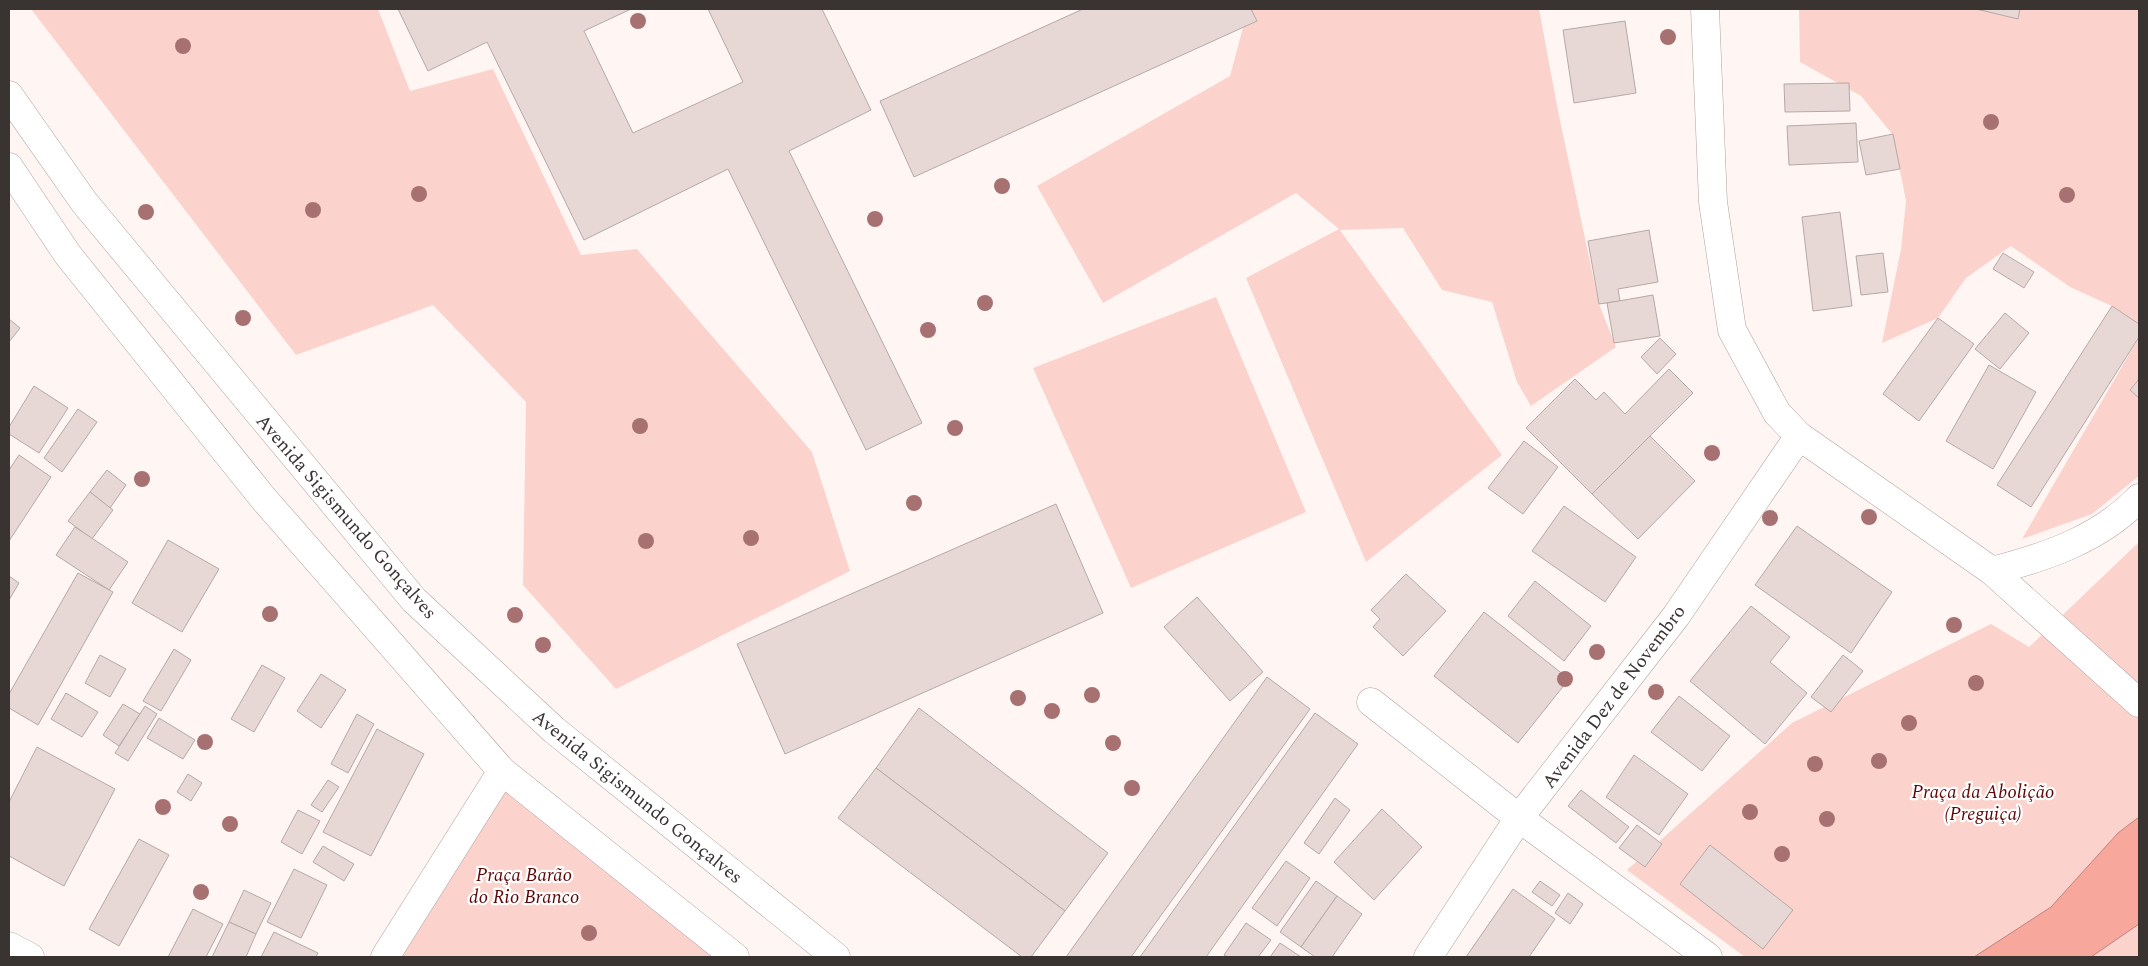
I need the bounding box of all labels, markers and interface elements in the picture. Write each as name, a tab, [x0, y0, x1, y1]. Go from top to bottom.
street label: Avenida Sigismundo Gonçalves	[248, 408, 443, 626]
street label: Avenida Dez de Novembro	[1535, 599, 1693, 795]
street label: Avenida Sigismundo Gonçalves	[525, 703, 749, 891]
park label: Praça da Abolição (Preguiça)	[1911, 778, 2055, 829]
park label: Praça Barão do Rio Branco	[469, 861, 579, 912]

